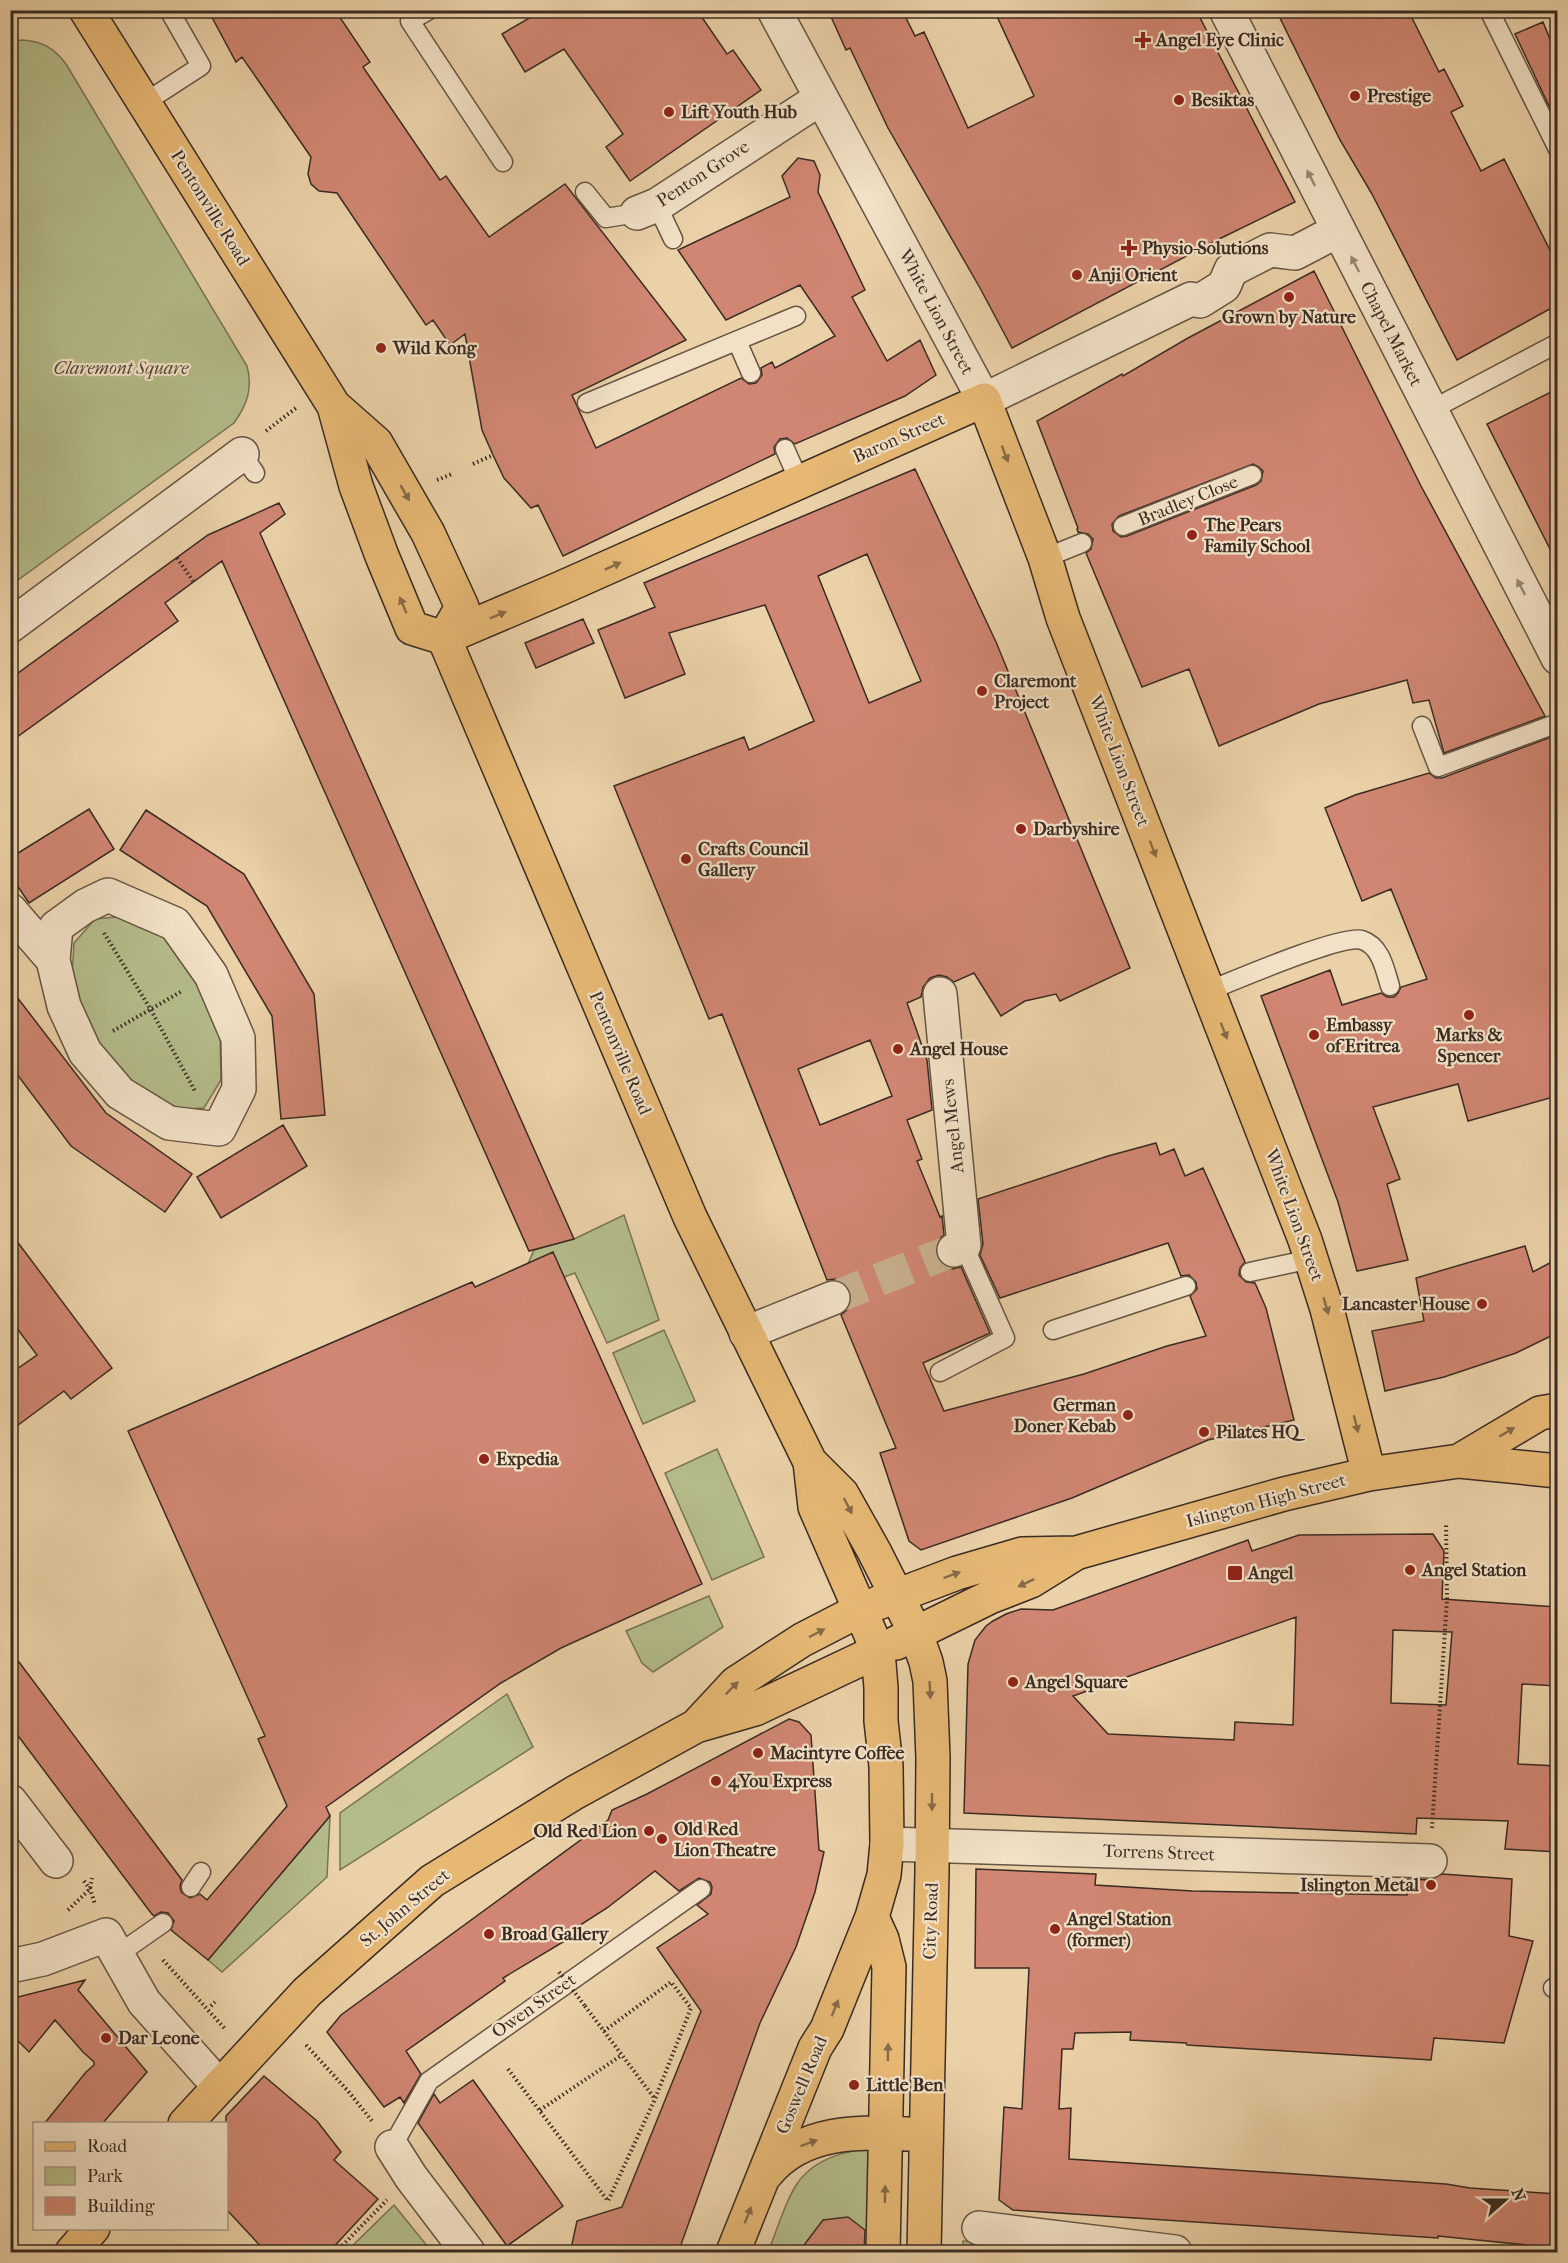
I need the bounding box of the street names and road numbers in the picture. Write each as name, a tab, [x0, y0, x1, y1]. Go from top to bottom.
street label: Penton Grove	[653, 136, 753, 212]
street label: Pentonville Road	[166, 146, 254, 270]
street label: White Lion Street	[894, 245, 978, 379]
street label: Chapel Market	[1356, 278, 1427, 390]
street label: Baron Street	[850, 408, 949, 468]
street label: Bradley Close	[1135, 471, 1241, 531]
street label: White Lion Street	[1084, 691, 1154, 830]
street label: Pentonville Road	[584, 988, 656, 1118]
street label: Angel Mews	[938, 1078, 968, 1175]
street label: White Lion Street	[1260, 1145, 1328, 1284]
street label: Islington High Street	[1184, 1469, 1349, 1532]
street label: Torrens Street	[1103, 1841, 1216, 1865]
street label: St. John Street	[356, 1864, 454, 1952]
street label: City Road	[919, 1882, 943, 1960]
street label: Owen Street	[488, 1969, 581, 2043]
street label: Goswell Road	[772, 2033, 832, 2137]

